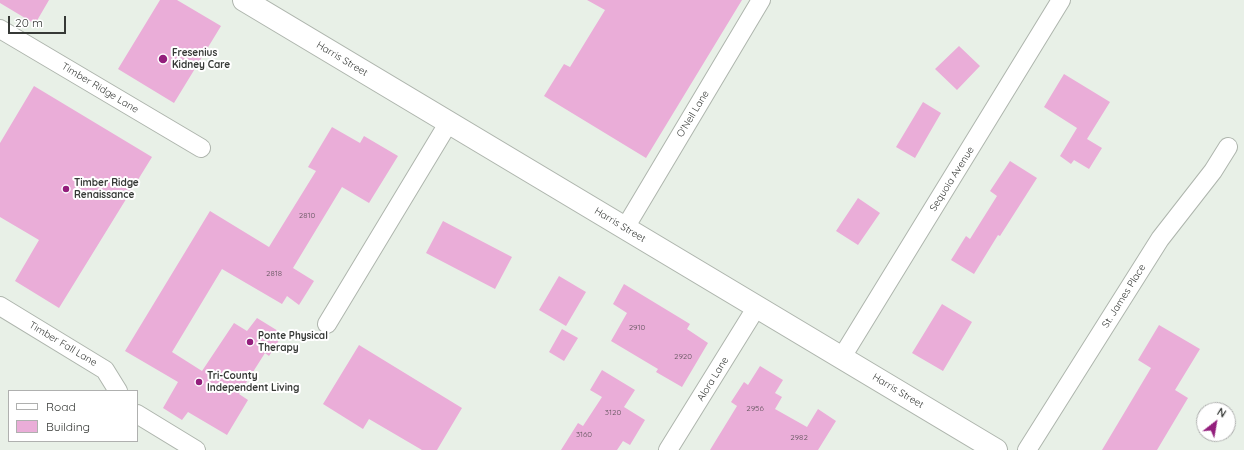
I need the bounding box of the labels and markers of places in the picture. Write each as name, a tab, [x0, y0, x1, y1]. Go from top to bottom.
place label: Fresenius Kidney Care	[172, 47, 230, 70]
marker: Fresenius Kidney Care	[157, 53, 169, 65]
place label: Timber Ridge Renaissance	[74, 177, 139, 200]
marker: Timber Ridge Renaissance	[61, 184, 71, 194]
place label: Ponte Physical Therapy	[258, 330, 328, 354]
marker: Ponte Physical Therapy	[245, 337, 255, 347]
place label: Tri-County Independent Living	[207, 370, 299, 394]
marker: Tri-County Independent Living	[194, 377, 204, 387]

